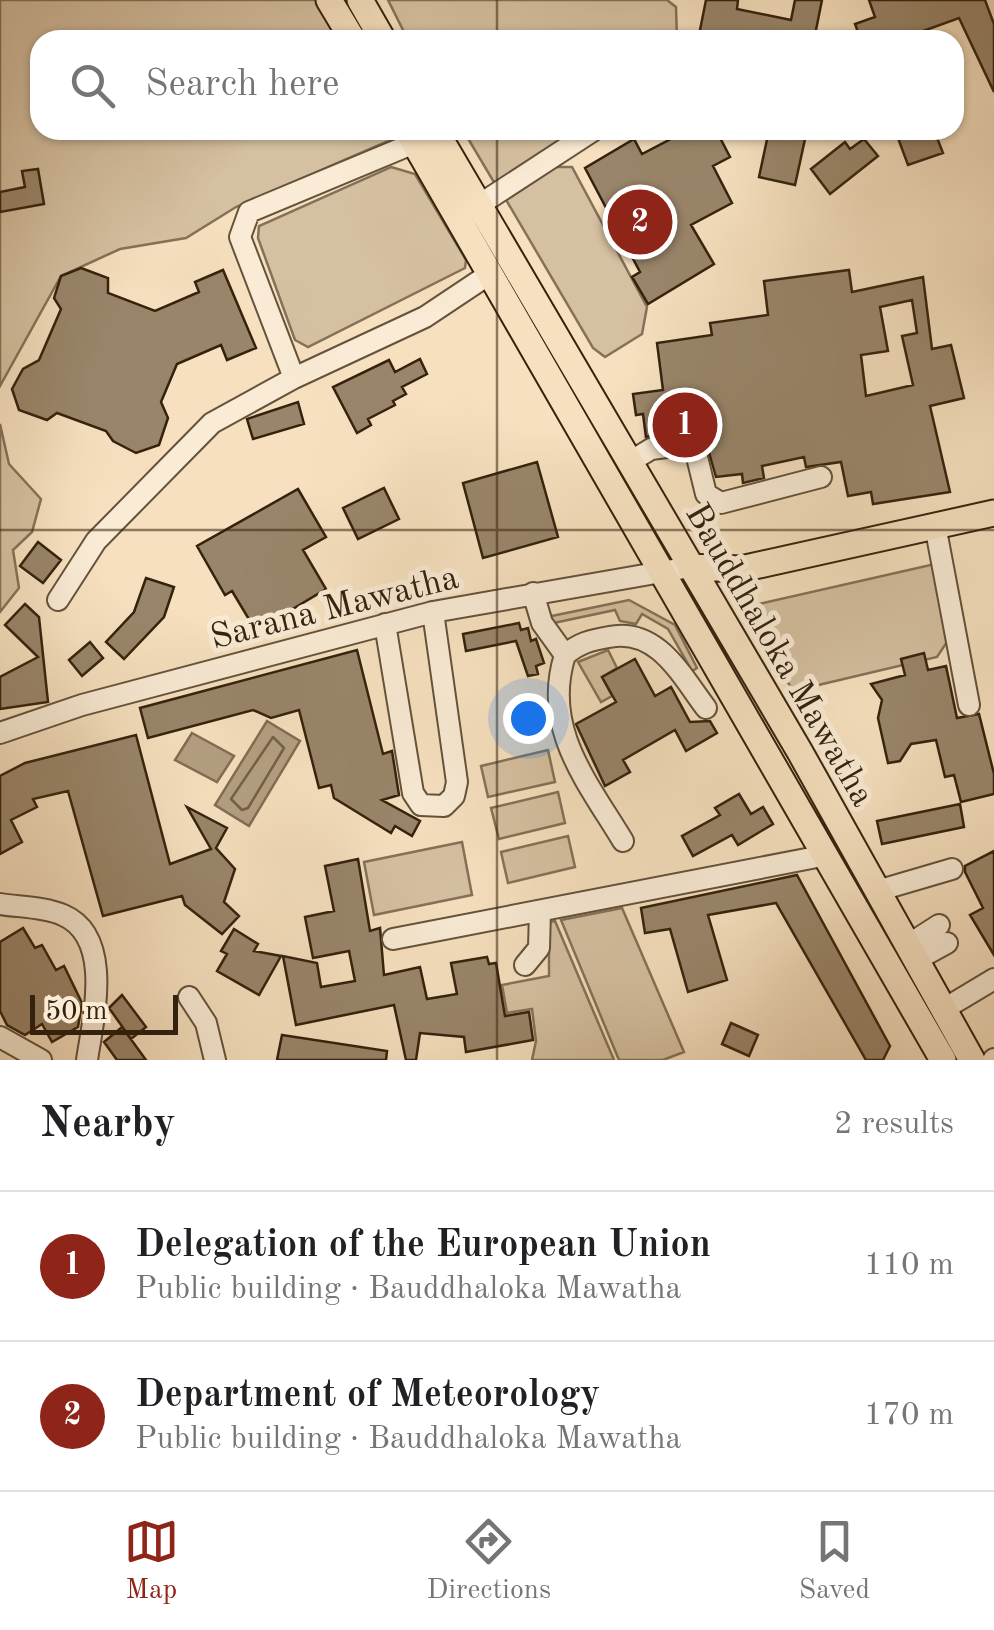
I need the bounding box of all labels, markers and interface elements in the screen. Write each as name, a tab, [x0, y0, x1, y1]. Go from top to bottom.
search box	[30, 30, 964, 140]
icon: search	[65, 58, 120, 113]
text: Search here	[145, 66, 340, 104]
pin: 2	[608, 184, 672, 260]
pin: 1	[652, 388, 718, 462]
street label: Bauddhaloka Mawatha	[678, 498, 880, 812]
street label: Sarana Mawatha	[207, 561, 462, 656]
your location	[503, 693, 554, 744]
scale bar	[30, 990, 178, 1034]
text: 50 m	[45, 998, 108, 1026]
text: Nearby	[40, 1104, 176, 1146]
text: 2 results	[834, 1109, 954, 1141]
text: Delegation of the European Union	[135, 1227, 711, 1265]
text: 1	[63, 1250, 82, 1282]
text: 110 m	[864, 1250, 954, 1282]
text: Public building · Bauddhaloka Mawatha	[135, 1274, 681, 1306]
text: Department of Meteorology	[135, 1377, 600, 1415]
text: 2	[63, 1400, 82, 1432]
text: 170 m	[864, 1400, 954, 1432]
text: Public building · Bauddhaloka Mawatha	[135, 1424, 681, 1456]
tab: Map	[124, 1514, 179, 1609]
tab: Directions	[427, 1514, 551, 1609]
tab: Saved	[799, 1514, 870, 1609]

